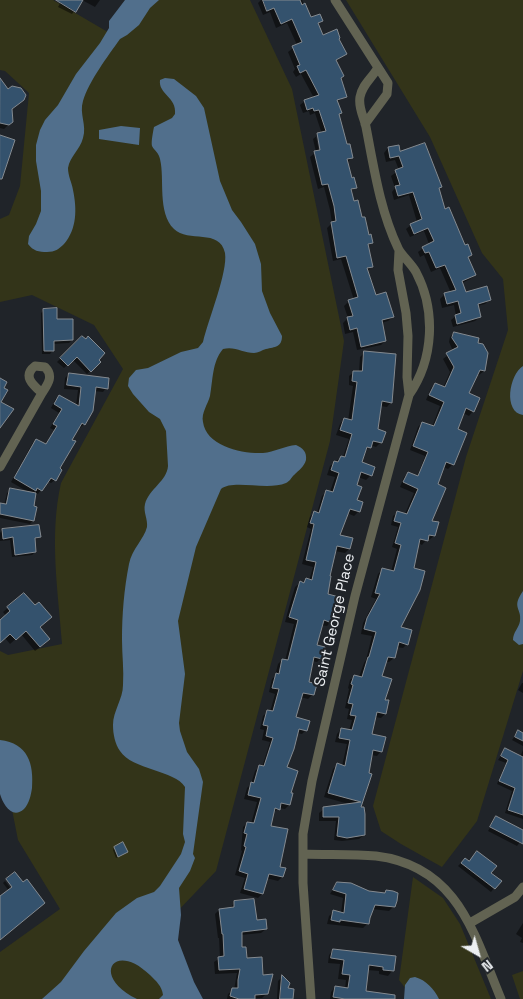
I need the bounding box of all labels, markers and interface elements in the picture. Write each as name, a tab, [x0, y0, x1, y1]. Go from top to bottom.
street label: Saint George Place	[311, 552, 359, 688]
north arrow	[453, 929, 503, 979]
text: N	[478, 956, 496, 976]

